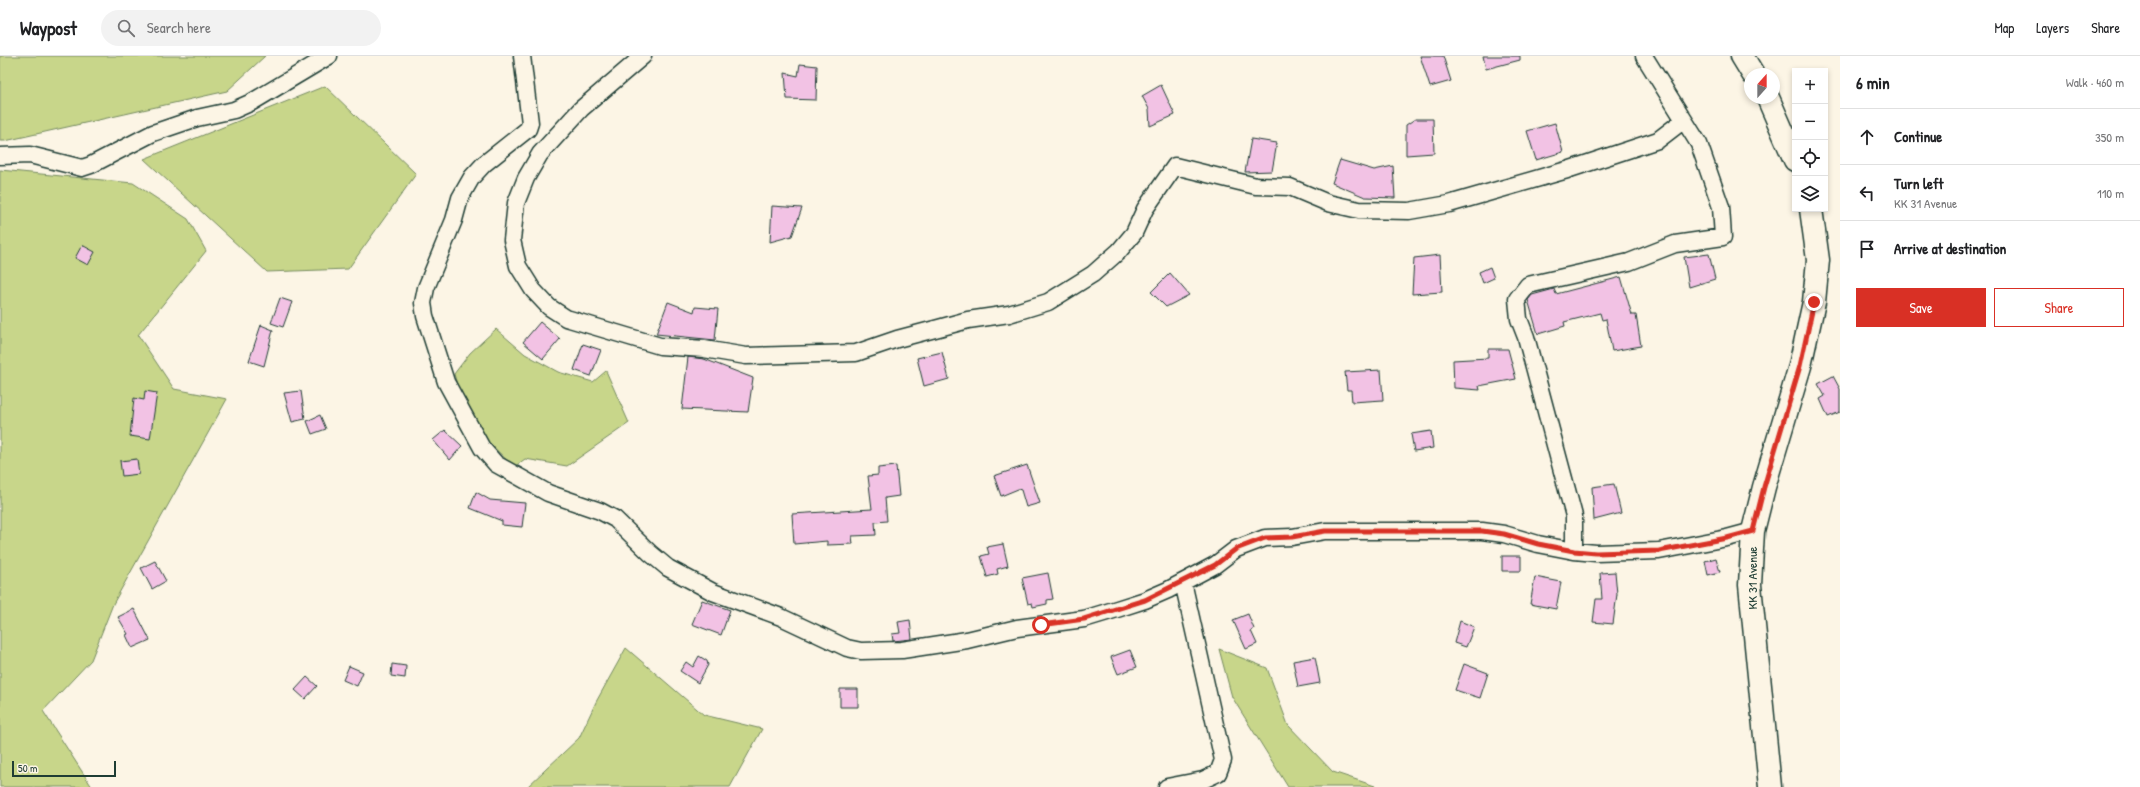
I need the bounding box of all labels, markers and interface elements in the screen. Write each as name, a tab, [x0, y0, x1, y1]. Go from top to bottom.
search box	[101, 10, 381, 46]
text: Waypost	[20, 15, 77, 41]
icon: search	[115, 17, 137, 39]
text: Search here	[147, 17, 211, 38]
text: Map	[1994, 18, 2014, 37]
text: Layers	[2036, 18, 2069, 37]
text: Share	[2091, 18, 2120, 37]
north arrow	[1744, 68, 1780, 104]
map controls	[1792, 68, 1828, 212]
button: +	[1792, 68, 1828, 104]
text: 6 min	[1856, 71, 1890, 94]
text: Walk · 460 m	[2066, 73, 2124, 91]
button: −	[1792, 104, 1828, 140]
icon: ahead	[1856, 126, 1878, 148]
text: Continue	[1894, 126, 1942, 147]
text: 350 m	[2095, 128, 2124, 146]
button: locate	[1792, 140, 1828, 176]
text: Turn left	[1894, 173, 1944, 194]
button: layers	[1792, 176, 1828, 212]
icon: left	[1856, 182, 1878, 204]
text: 110 m	[2097, 184, 2124, 202]
text: KK 31 Avenue	[1894, 194, 1957, 212]
icon: arrive	[1856, 238, 1878, 260]
text: Arrive at destination	[1894, 238, 2006, 259]
button: Save	[1856, 288, 1986, 327]
button: Share	[1994, 288, 2124, 327]
route end	[1805, 293, 1823, 311]
street label: KK 31 Avenue	[1743, 546, 1761, 610]
route start	[1032, 616, 1050, 634]
scale bar	[12, 759, 116, 778]
text: 50 m	[18, 761, 38, 775]

